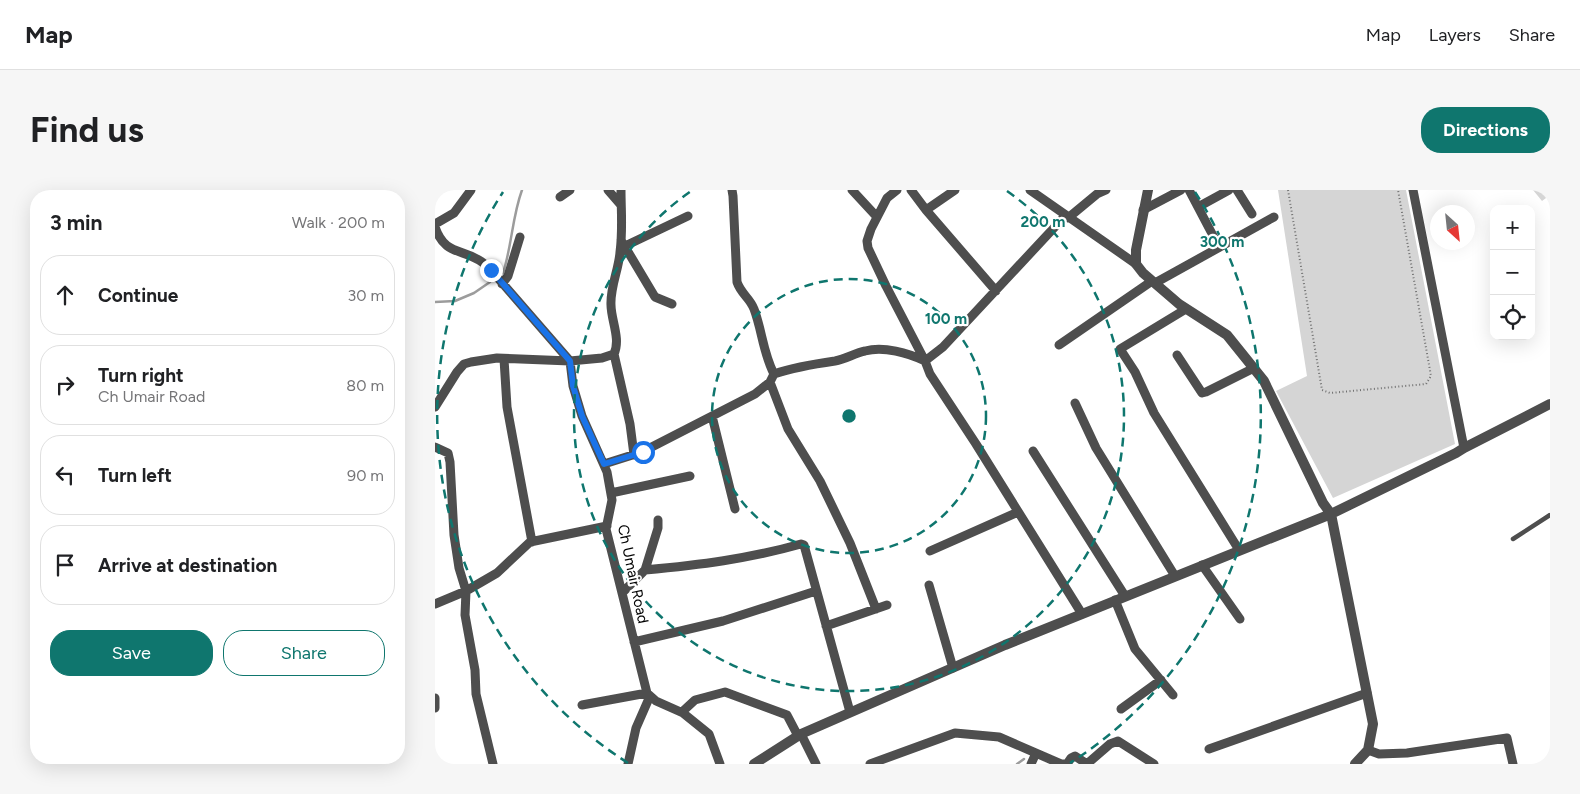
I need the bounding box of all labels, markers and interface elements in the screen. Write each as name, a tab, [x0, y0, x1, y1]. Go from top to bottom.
text: Map	[25, 20, 73, 49]
text: Map	[1366, 24, 1401, 46]
text: Layers	[1429, 24, 1481, 46]
text: Share	[1509, 24, 1555, 46]
button: Directions	[1421, 107, 1550, 153]
text: Find us	[30, 109, 144, 151]
north arrow	[1430, 205, 1475, 250]
map controls	[1490, 205, 1535, 340]
button: +	[1490, 205, 1535, 250]
text: 3 min	[50, 210, 102, 235]
text: Walk · 200 m	[292, 213, 385, 232]
text: 200 m	[1021, 213, 1065, 231]
text: 300 m	[1200, 233, 1244, 251]
button: −	[1490, 250, 1535, 295]
route end	[480, 259, 503, 282]
icon: ahead	[51, 281, 79, 309]
text: Continue	[98, 284, 178, 307]
text: 30 m	[347, 286, 384, 305]
button: locate	[1490, 295, 1535, 340]
text: 100 m	[925, 310, 967, 328]
text: Turn right	[98, 364, 184, 387]
icon: right	[51, 371, 79, 399]
text: 80 m	[346, 376, 384, 395]
text: Ch Umair Road	[98, 387, 205, 406]
centre of rings	[840, 407, 858, 425]
route start	[632, 441, 655, 464]
icon: left	[51, 461, 79, 489]
text: Turn left	[98, 464, 172, 487]
text: 90 m	[347, 466, 384, 485]
street label: Ch Umair Road	[614, 523, 652, 625]
icon: arrive	[51, 551, 79, 579]
text: Arrive at destination	[98, 554, 277, 577]
button: Save	[50, 630, 213, 676]
button: Share	[223, 630, 385, 676]

